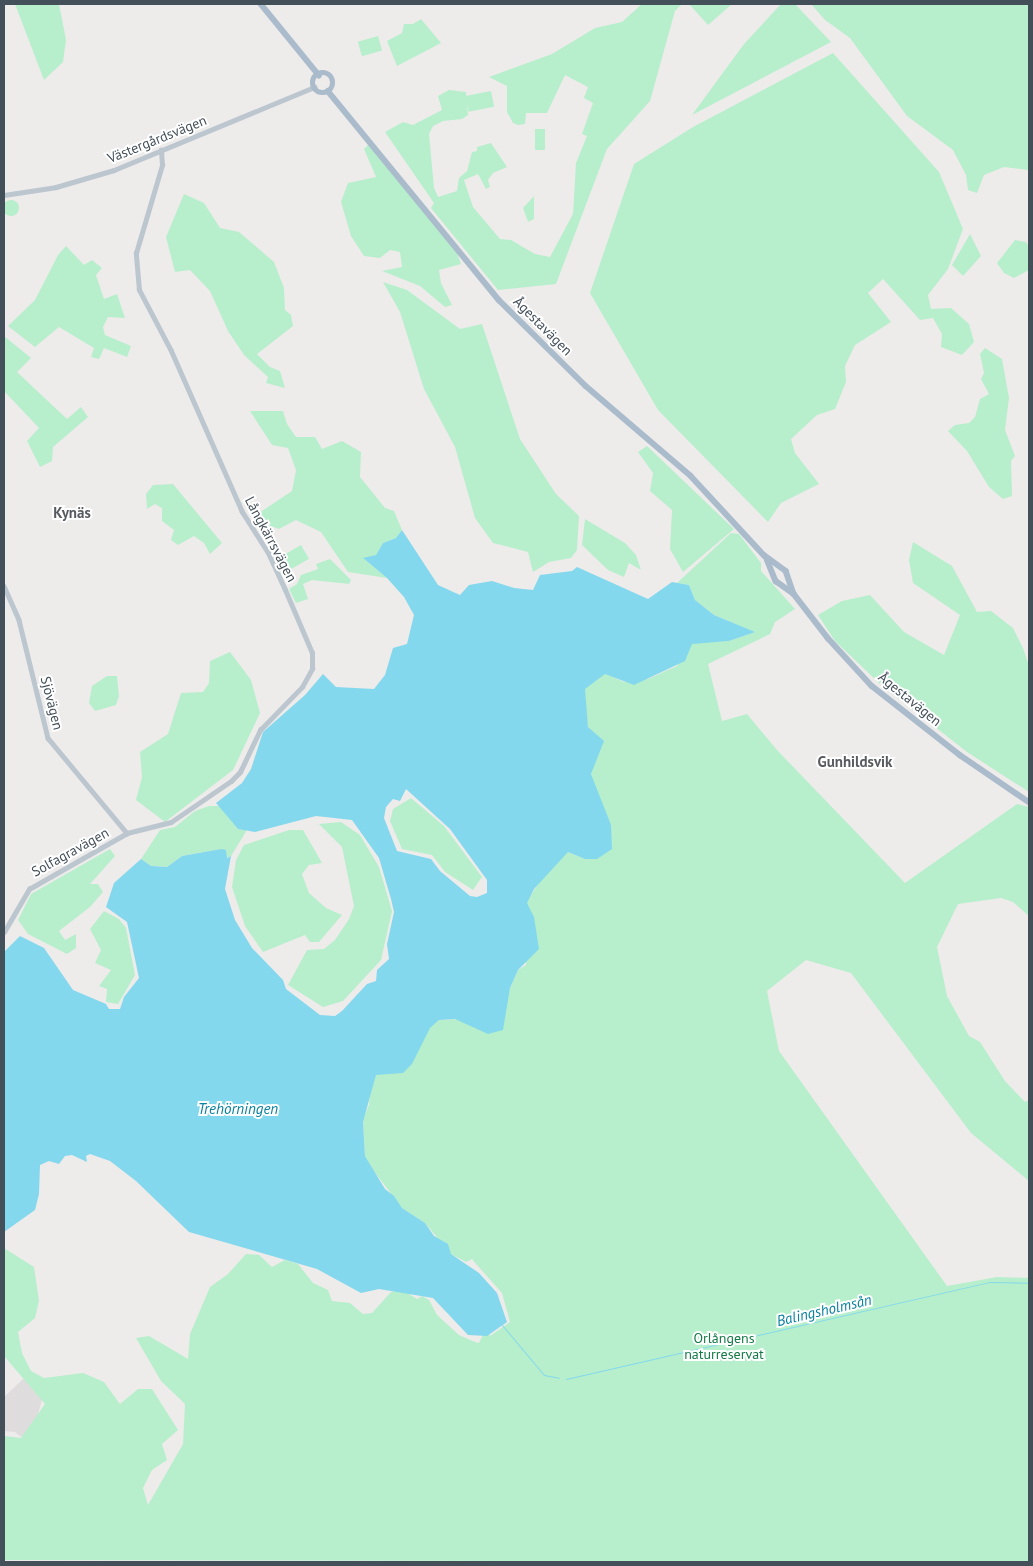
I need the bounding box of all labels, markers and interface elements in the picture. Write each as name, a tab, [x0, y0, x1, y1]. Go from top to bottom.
street label: Västergårdsvägen	[105, 112, 209, 166]
street label: Ågestavägen	[510, 293, 576, 359]
street label: Långkärrsvägen	[241, 493, 301, 585]
district label: Kynäs	[53, 504, 91, 522]
street label: Ågestavägen	[875, 668, 945, 730]
street label: Sjövägen	[37, 675, 67, 731]
district label: Gunhildsvik	[818, 753, 892, 771]
street label: Solfagravägen	[28, 824, 112, 880]
water label: Trehörningen	[198, 1100, 278, 1118]
water label: Balingsholmsån	[775, 1290, 873, 1330]
park label: Orlångens naturreservat	[684, 1330, 764, 1362]

